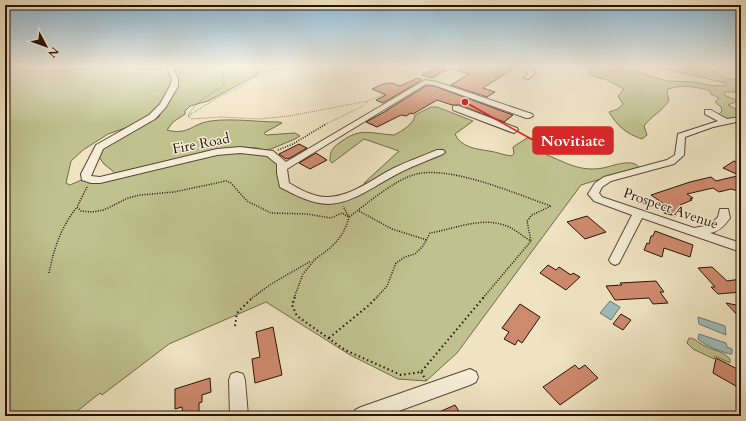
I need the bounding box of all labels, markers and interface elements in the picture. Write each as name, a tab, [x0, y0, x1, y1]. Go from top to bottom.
north arrow	[26, 26, 66, 66]
text: N	[44, 44, 62, 61]
callout: Novitiate	[533, 127, 613, 154]
street label: Fire Road	[171, 129, 232, 158]
text: Novitiate	[541, 131, 605, 151]
street label: Prospect Avenue	[621, 183, 721, 234]

